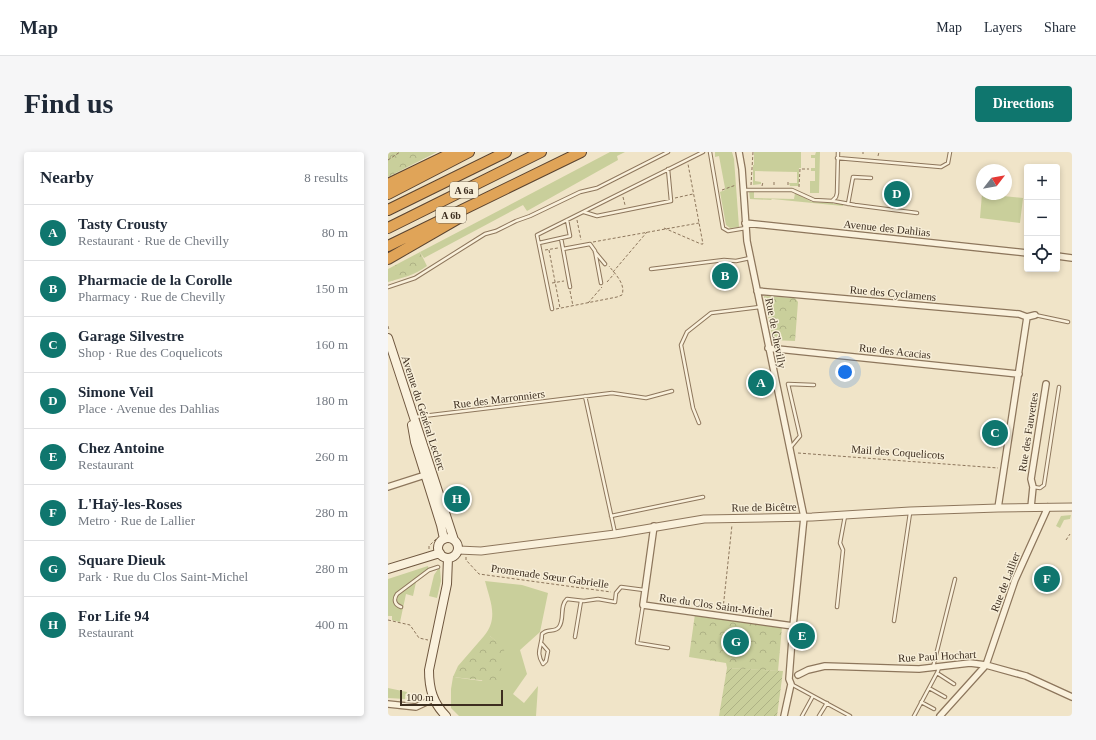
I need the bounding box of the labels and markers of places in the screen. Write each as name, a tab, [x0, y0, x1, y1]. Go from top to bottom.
pin: D	[884, 179, 910, 209]
pin: B	[712, 261, 738, 291]
pin: A	[748, 368, 774, 398]
pin: C	[982, 418, 1008, 448]
pin: H	[444, 484, 470, 514]
pin: F	[1034, 564, 1060, 594]
pin: E	[789, 621, 815, 651]
pin: G	[723, 627, 749, 657]

